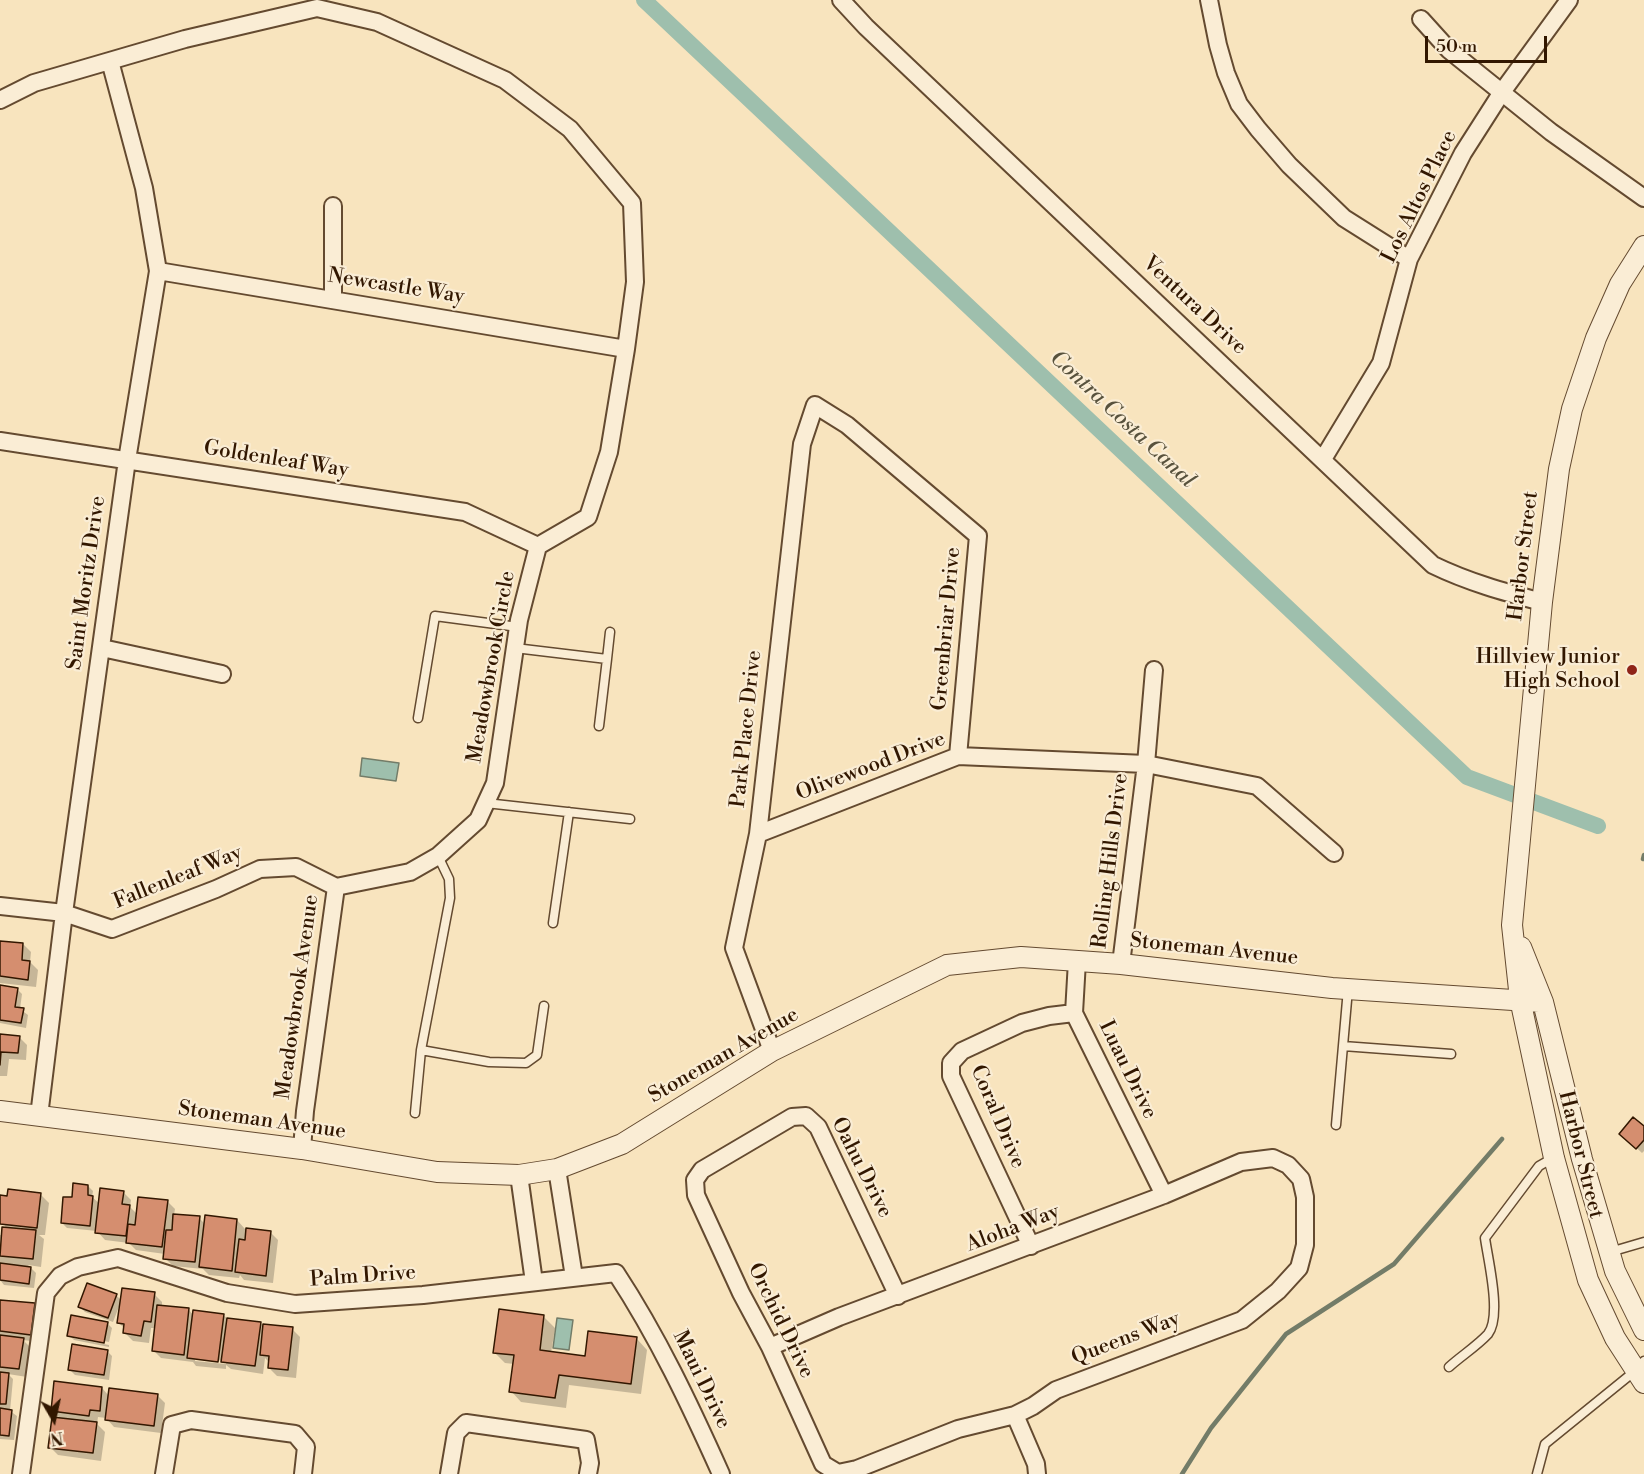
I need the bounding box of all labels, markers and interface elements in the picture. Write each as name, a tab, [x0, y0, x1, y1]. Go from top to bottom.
scale bar	[1428, 24, 1550, 62]
text: 50 m	[1436, 35, 1477, 58]
street label: Los Altos Place	[1377, 126, 1463, 268]
street label: Ventura Drive	[1137, 251, 1251, 361]
street label: Newcastle Way	[326, 264, 466, 310]
water label: Contra Costa Canal	[1044, 346, 1200, 494]
street label: Goldenleaf Way	[202, 436, 350, 484]
street label: Harbor Street	[1504, 490, 1544, 622]
street label: Saint Moritz Drive	[62, 494, 112, 672]
street label: Greenbriar Drive	[927, 546, 967, 712]
street label: Meadowbrook Circle	[463, 569, 521, 765]
place label: Hillview Junior High School	[1476, 645, 1620, 695]
street label: Park Place Drive	[726, 649, 768, 809]
marker: Hillview Junior High School	[1625, 663, 1639, 677]
street label: Olivewood Drive	[793, 727, 949, 807]
street label: Rolling Hills Drive	[1088, 772, 1134, 950]
street label: Fallenleaf Way	[110, 841, 246, 915]
street label: Meadowbrook Avenue	[271, 893, 325, 1101]
street label: Stoneman Avenue	[1129, 929, 1299, 971]
street label: Stoneman Avenue	[644, 1003, 804, 1109]
street label: Luau Drive	[1092, 1017, 1162, 1123]
street label: Coral Drive	[964, 1062, 1030, 1172]
street label: Harbor Street	[1552, 1089, 1608, 1221]
street label: Stoneman Avenue	[176, 1097, 348, 1145]
street label: Oahu Drive	[825, 1114, 897, 1222]
street label: Aloha Way	[963, 1200, 1063, 1258]
street label: Orchid Drive	[741, 1259, 819, 1383]
street label: Palm Drive	[309, 1261, 417, 1293]
street label: Queens Way	[1068, 1307, 1184, 1371]
street label: Maui Drive	[666, 1327, 736, 1433]
north arrow	[24, 1390, 84, 1450]
text: N	[49, 1427, 65, 1449]

